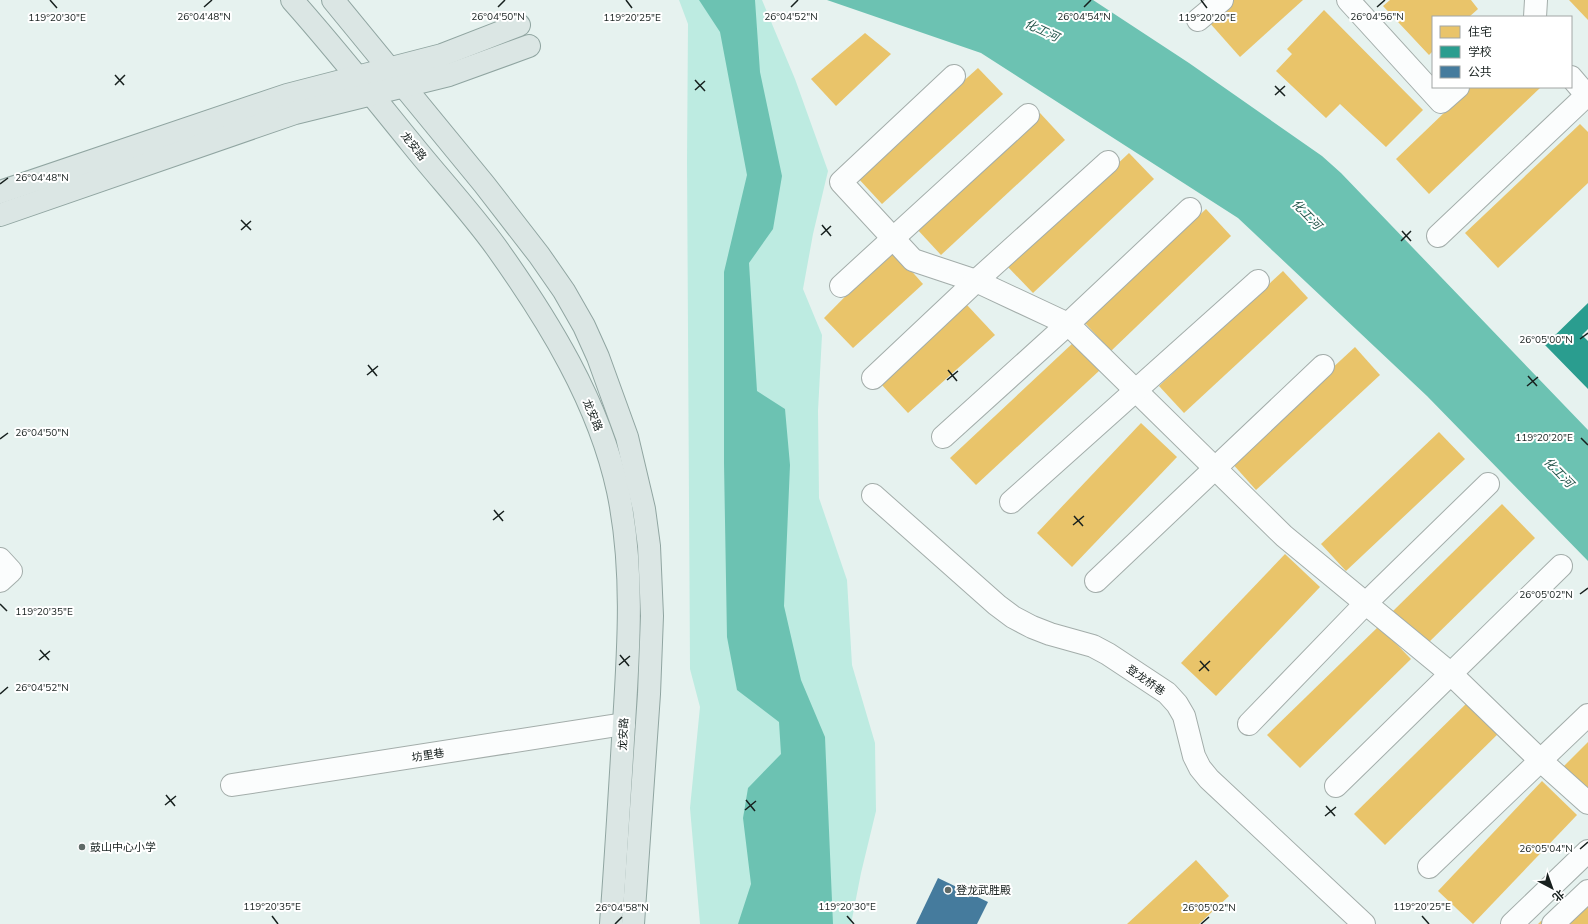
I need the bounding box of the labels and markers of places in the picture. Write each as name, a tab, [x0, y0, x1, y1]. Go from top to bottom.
place label: 鼓山中心小学	[90, 840, 156, 854]
marker: 鼓山中心小学	[77, 842, 87, 852]
place label: 登龙武胜殿	[956, 883, 1011, 897]
marker: 登龙武胜殿	[943, 885, 953, 895]

